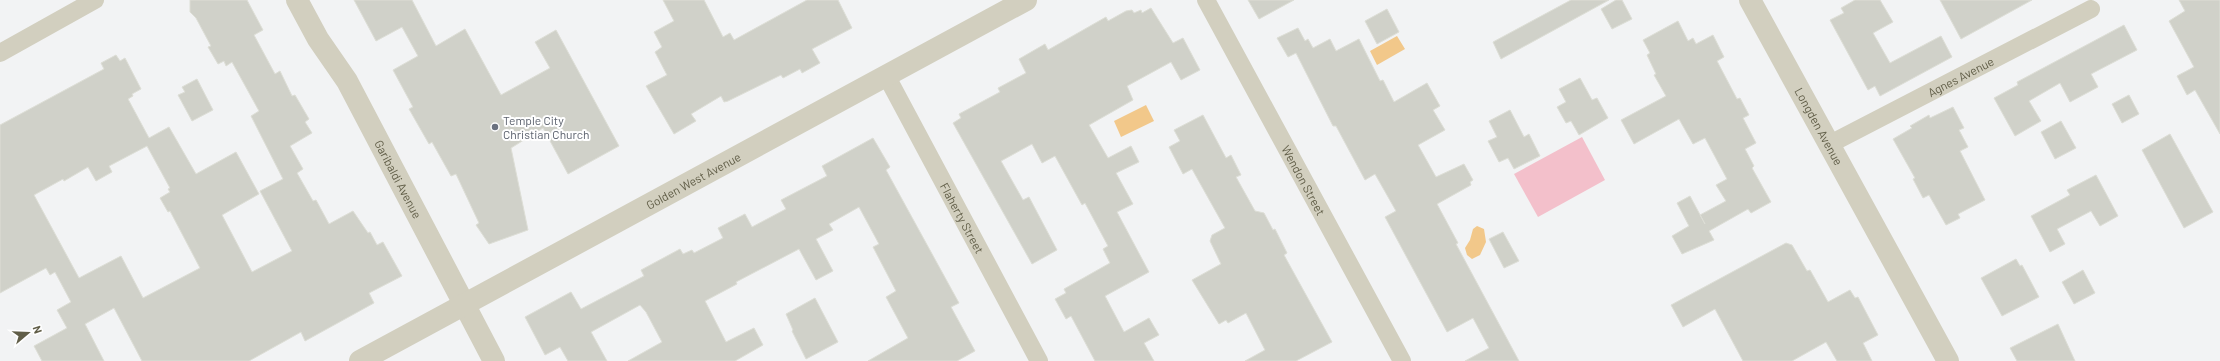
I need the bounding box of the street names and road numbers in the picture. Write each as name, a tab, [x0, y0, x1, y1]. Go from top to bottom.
street label: Agnes Avenue	[1925, 54, 1996, 99]
street label: Longden Avenue	[1792, 85, 1846, 167]
street label: Garibaldi Avenue	[372, 137, 425, 221]
street label: Wendon Street	[1279, 143, 1328, 218]
street label: Golden West Avenue	[643, 149, 743, 212]
street label: Flaherty Street	[938, 180, 987, 256]

